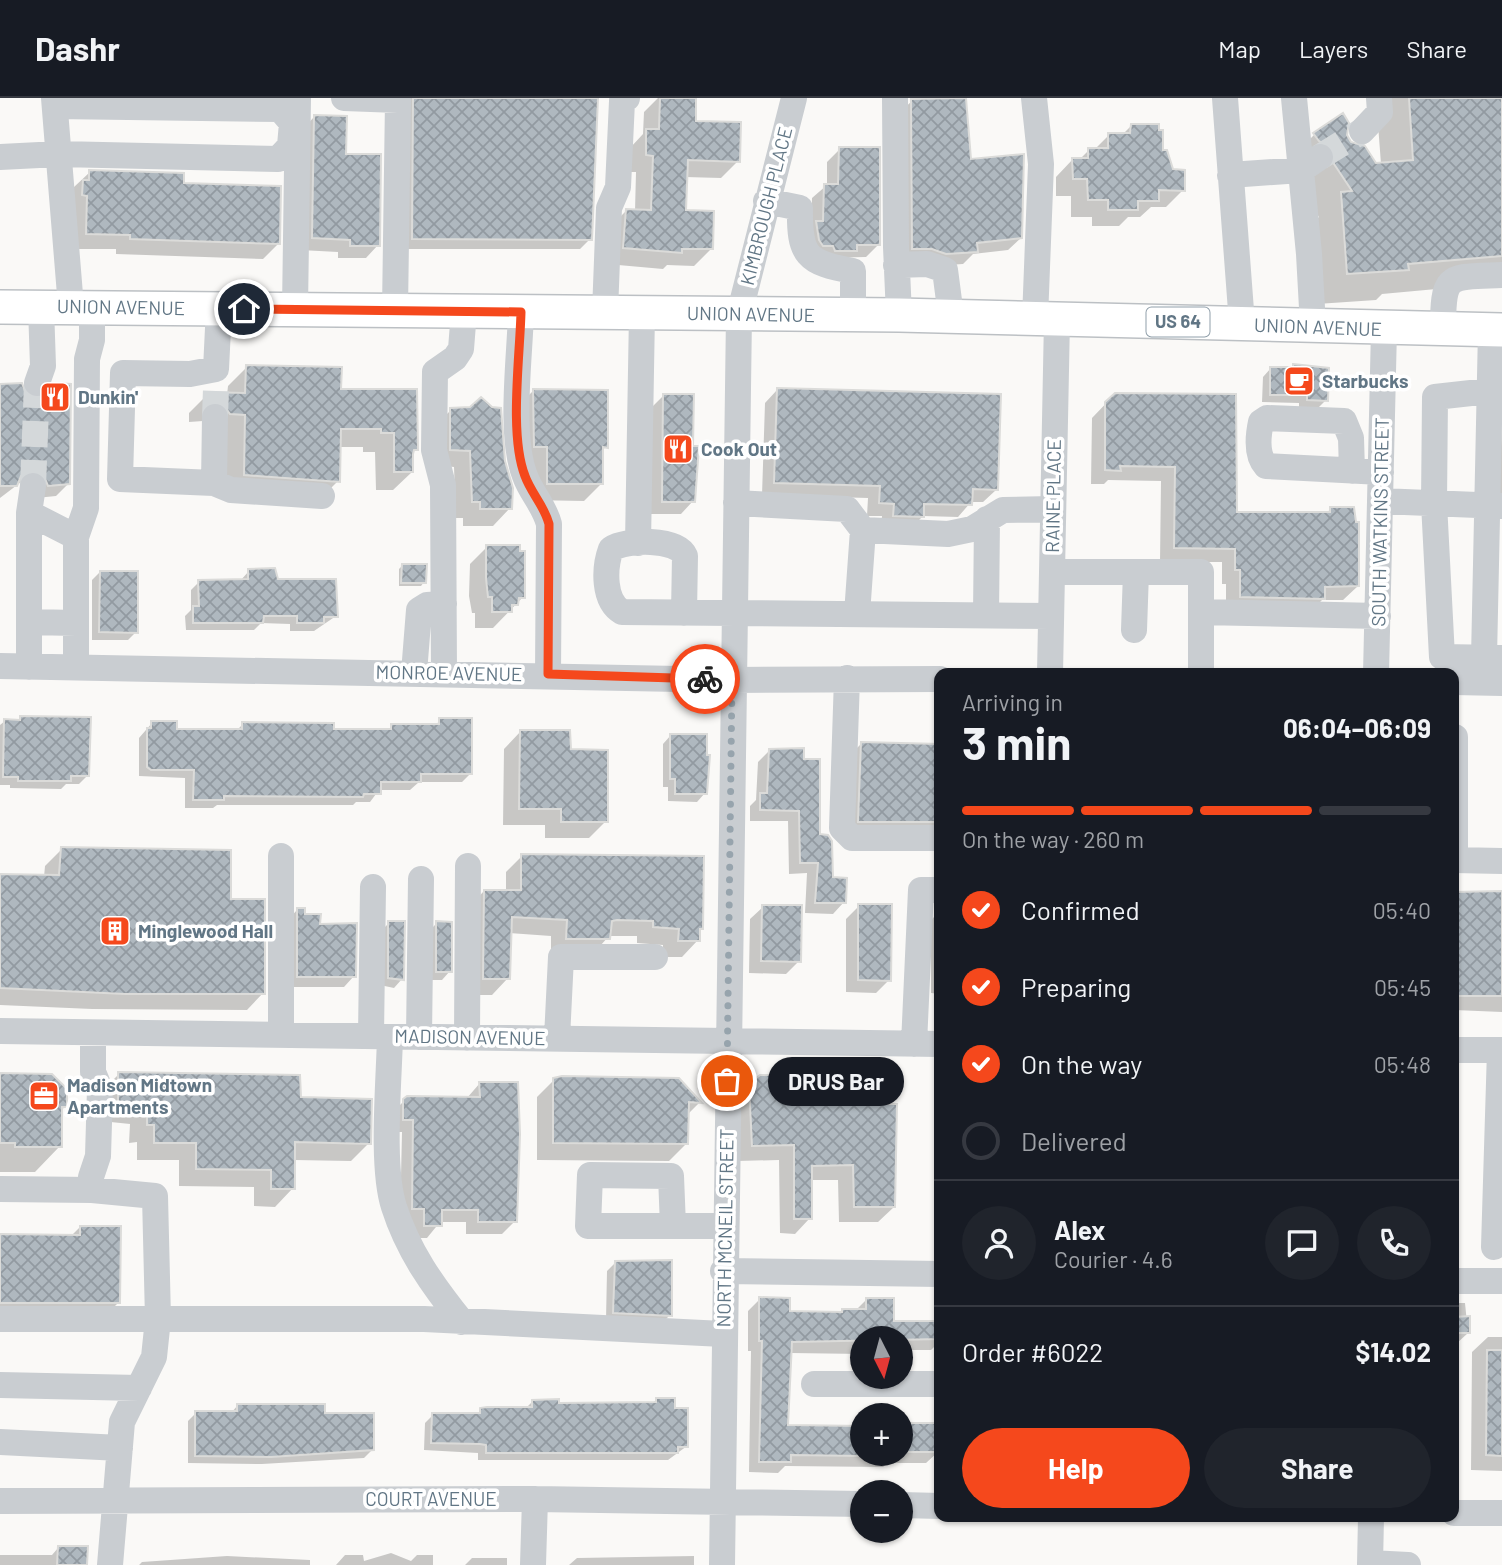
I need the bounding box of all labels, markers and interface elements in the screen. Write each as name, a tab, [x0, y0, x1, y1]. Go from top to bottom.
text: Dashr	[35, 28, 120, 68]
text: Map	[1218, 34, 1261, 63]
text: Layers	[1299, 34, 1368, 63]
text: Share	[1406, 34, 1467, 63]
street label: KIMBROUGH PLACE	[735, 124, 796, 288]
pin	[214, 279, 274, 339]
icon: home	[225, 290, 263, 328]
street label: UNION AVENUE	[57, 294, 185, 319]
street label: UNION AVENUE	[687, 301, 815, 326]
road number: US 64	[1146, 308, 1210, 336]
street label: UNION AVENUE	[1254, 313, 1382, 340]
cafe icon: Starbucks	[1282, 364, 1316, 398]
place label: Starbucks	[1322, 369, 1409, 392]
restaurant icon: Dunkin'	[38, 380, 72, 414]
place label: Dunkin'	[78, 385, 138, 408]
street label: SOUTH WATKINS STREET	[1366, 417, 1393, 627]
restaurant icon: Cook Out	[661, 432, 695, 466]
place label: Cook Out	[701, 437, 777, 460]
street label: RAINE PLACE	[1040, 439, 1065, 553]
courier	[670, 644, 740, 714]
street label: MONROE AVENUE	[375, 660, 523, 685]
icon: bike	[686, 660, 724, 698]
text: Arriving in	[962, 688, 1063, 716]
text: 06:04–06:09	[1283, 712, 1431, 743]
text: 3 min	[962, 714, 1071, 769]
text: On the way · 260 m	[962, 825, 1144, 853]
icon: check	[962, 891, 1000, 929]
text: Confirmed	[1021, 894, 1140, 925]
text: 05:40	[1373, 896, 1431, 924]
building icon: Minglewood Hall	[98, 914, 132, 948]
place label: Minglewood Hall	[138, 919, 273, 942]
icon: check	[962, 968, 1000, 1006]
text: Preparing	[1021, 971, 1131, 1002]
text: 05:45	[1374, 973, 1431, 1001]
street label: MADISON AVENUE	[394, 1024, 546, 1049]
icon: check	[962, 1045, 1000, 1083]
text: On the way	[1021, 1048, 1142, 1079]
text: 05:48	[1374, 1050, 1431, 1078]
pin	[697, 1051, 757, 1111]
callout: DRUS Bar	[769, 1056, 906, 1105]
icon: bag	[708, 1062, 746, 1100]
text: DRUS Bar	[788, 1067, 884, 1095]
place label: Madison Midtown Apartments	[67, 1073, 212, 1118]
office icon: Madison Midtown Apartments	[27, 1079, 61, 1113]
text: Delivered	[1021, 1125, 1127, 1156]
street label: NORTH MCNEIL STREET	[711, 1128, 738, 1328]
button: person	[962, 1206, 1036, 1280]
button: chat	[1265, 1206, 1339, 1280]
button: phone	[1357, 1206, 1431, 1280]
text: Alex	[1054, 1214, 1105, 1245]
text: Courier · 4.6	[1054, 1245, 1173, 1273]
north arrow	[850, 1326, 914, 1390]
map controls	[850, 1326, 913, 1543]
text: Order #6022	[962, 1336, 1103, 1367]
text: $14.02	[1355, 1336, 1431, 1367]
button: +	[850, 1403, 913, 1466]
button: Help	[962, 1428, 1190, 1508]
button: Share	[1204, 1428, 1431, 1508]
button: −	[850, 1480, 913, 1543]
street label: COURT AVENUE	[365, 1487, 497, 1510]

